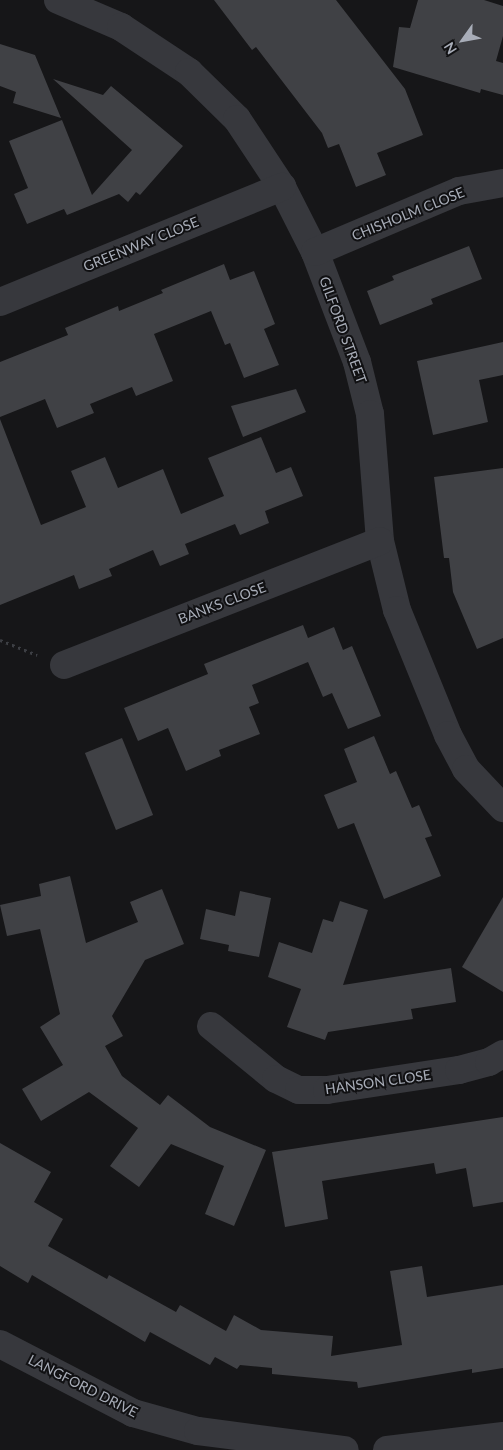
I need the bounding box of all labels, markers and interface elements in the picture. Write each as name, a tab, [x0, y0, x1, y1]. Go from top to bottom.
north arrow	[438, 15, 488, 65]
text: N	[440, 39, 460, 57]
street label: CHISHOLM CLOSE	[349, 184, 467, 244]
street label: GREENWAY CLOSE	[81, 213, 201, 275]
street label: GILFORD STREET	[316, 274, 370, 386]
street label: BANKS CLOSE	[176, 579, 268, 627]
street label: HANSON CLOSE	[324, 1066, 432, 1098]
street label: LANGFORD DRIVE	[25, 1351, 141, 1421]

